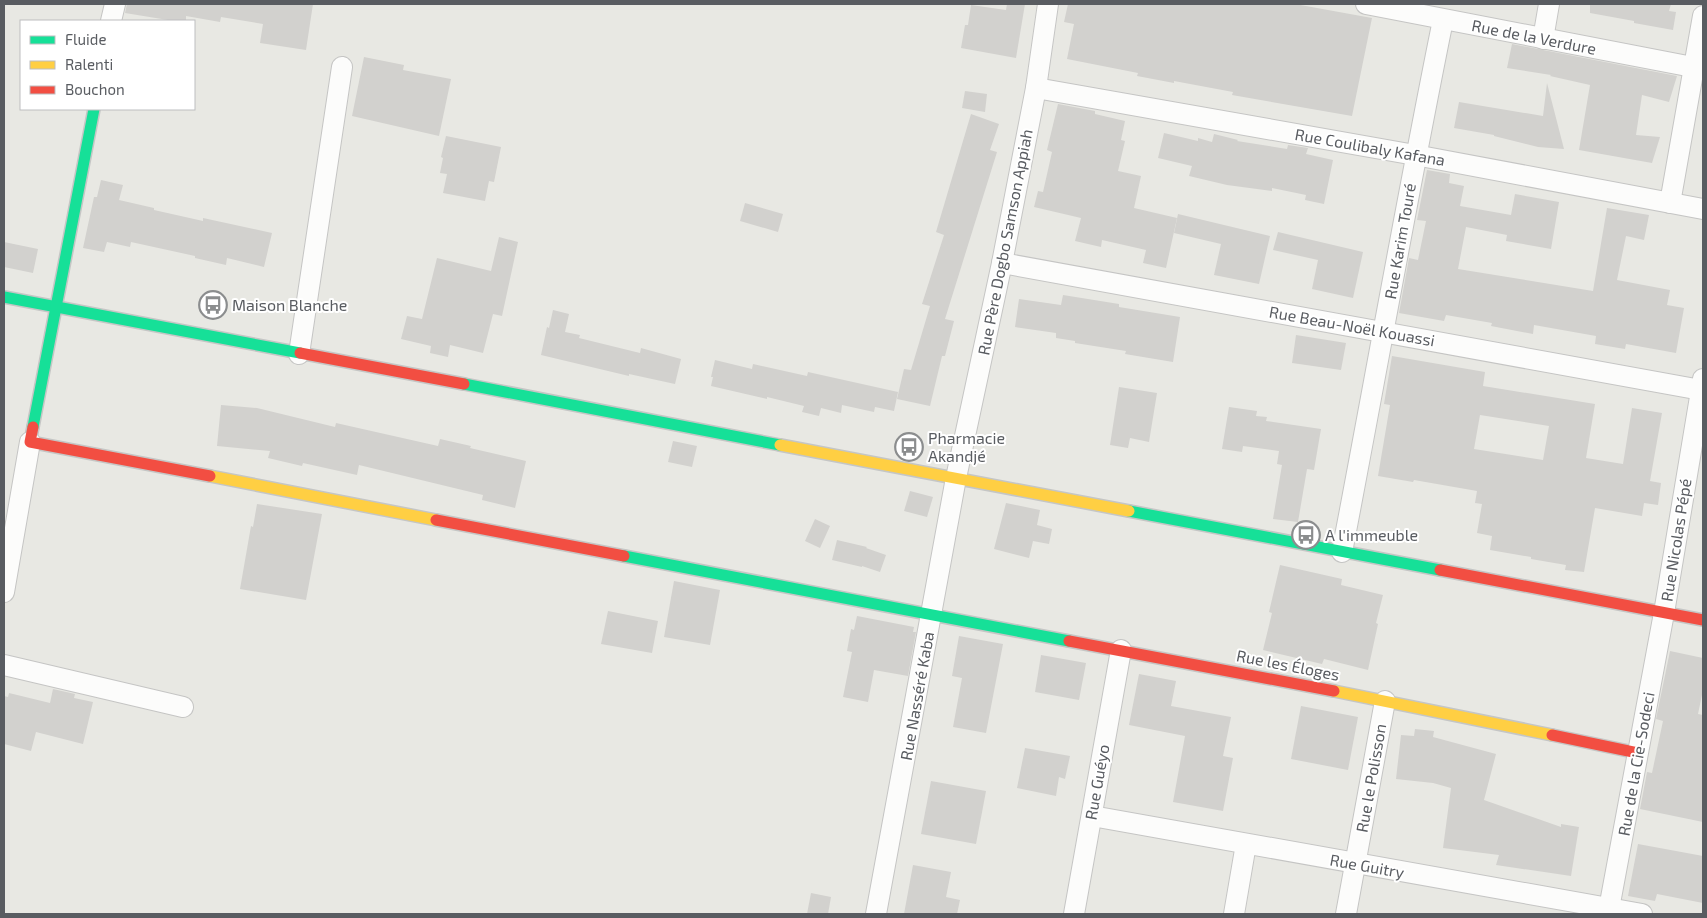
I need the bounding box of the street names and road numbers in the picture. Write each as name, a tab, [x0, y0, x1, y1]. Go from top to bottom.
street label: Rue de la Verdure	[1470, 15, 1598, 58]
street label: Rue Coulibaly Kafana	[1293, 124, 1447, 169]
street label: Rue Père Dogbo Samson Appiah	[973, 127, 1036, 357]
street label: Rue Karim Touré	[1380, 181, 1419, 300]
street label: Rue Beau-Noël Kouassi	[1268, 302, 1437, 349]
street label: Rue Nicolas Pépé	[1656, 477, 1695, 603]
street label: Rue Nasséré Kaba	[896, 630, 937, 762]
street label: Rue les Éloges	[1235, 645, 1341, 684]
street label: Rue de la Cie-Sodeci	[1613, 690, 1658, 837]
street label: Rue le Polisson	[1352, 722, 1389, 834]
street label: Rue Guéyo	[1081, 743, 1112, 821]
street label: Rue Guitry	[1328, 850, 1406, 881]

